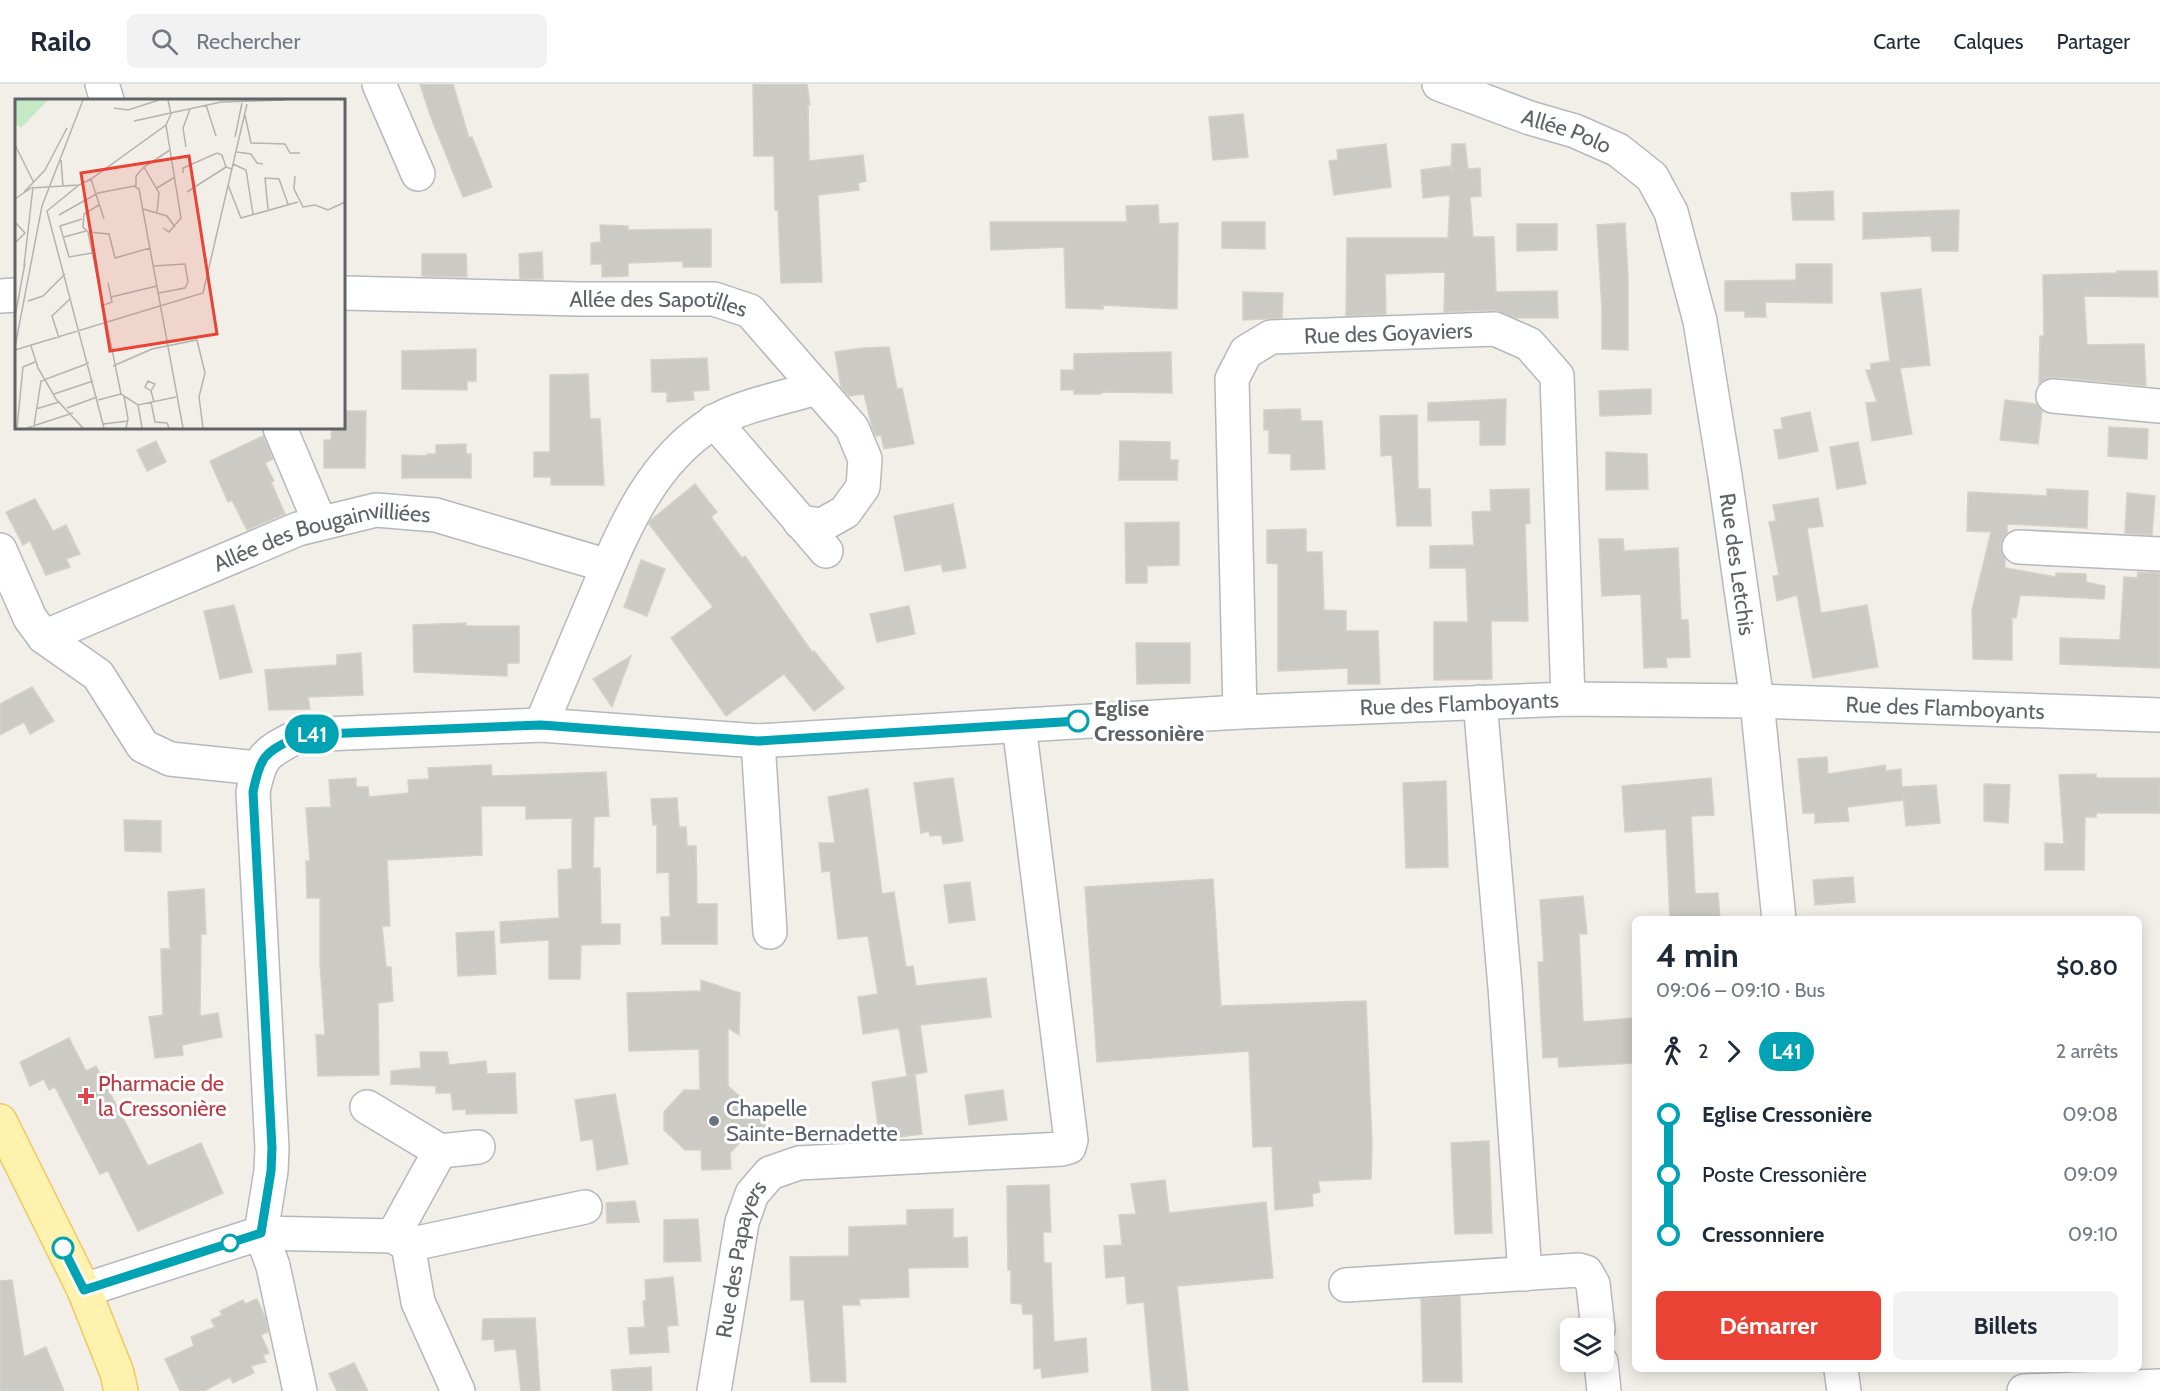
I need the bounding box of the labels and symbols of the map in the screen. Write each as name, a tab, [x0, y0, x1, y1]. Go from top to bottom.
inset map	[15, 99, 345, 429]
street label: Allée Polo	[1518, 103, 1615, 159]
street label: Allée des Sapotilles	[569, 286, 751, 323]
street label: Rue des Goyaviers	[1303, 317, 1473, 350]
street label: Rue des Letchis	[1714, 491, 1760, 637]
street label: Allée des Bougainvilliées	[209, 497, 432, 577]
street label: Rue des Flamboyants	[1359, 686, 1559, 721]
street label: Rue des Flamboyants	[1845, 691, 2045, 725]
place label: Eglise Cressonière	[1094, 695, 1204, 747]
marker: Eglise Cressonière	[1067, 710, 1089, 732]
line badge: L41	[278, 714, 346, 754]
place label: Pharmacie de la Cressonière	[98, 1070, 227, 1122]
marker: Pharmacie de la Cressonière	[79, 1089, 93, 1103]
place label: Chapelle Sainte-Bernadette	[726, 1095, 898, 1147]
marker: Chapelle Sainte-Bernadette	[707, 1114, 721, 1128]
street label: Rue des Papayers	[710, 1174, 772, 1340]
unlabelled marker	[221, 1234, 239, 1252]
unlabelled marker	[52, 1237, 74, 1259]

